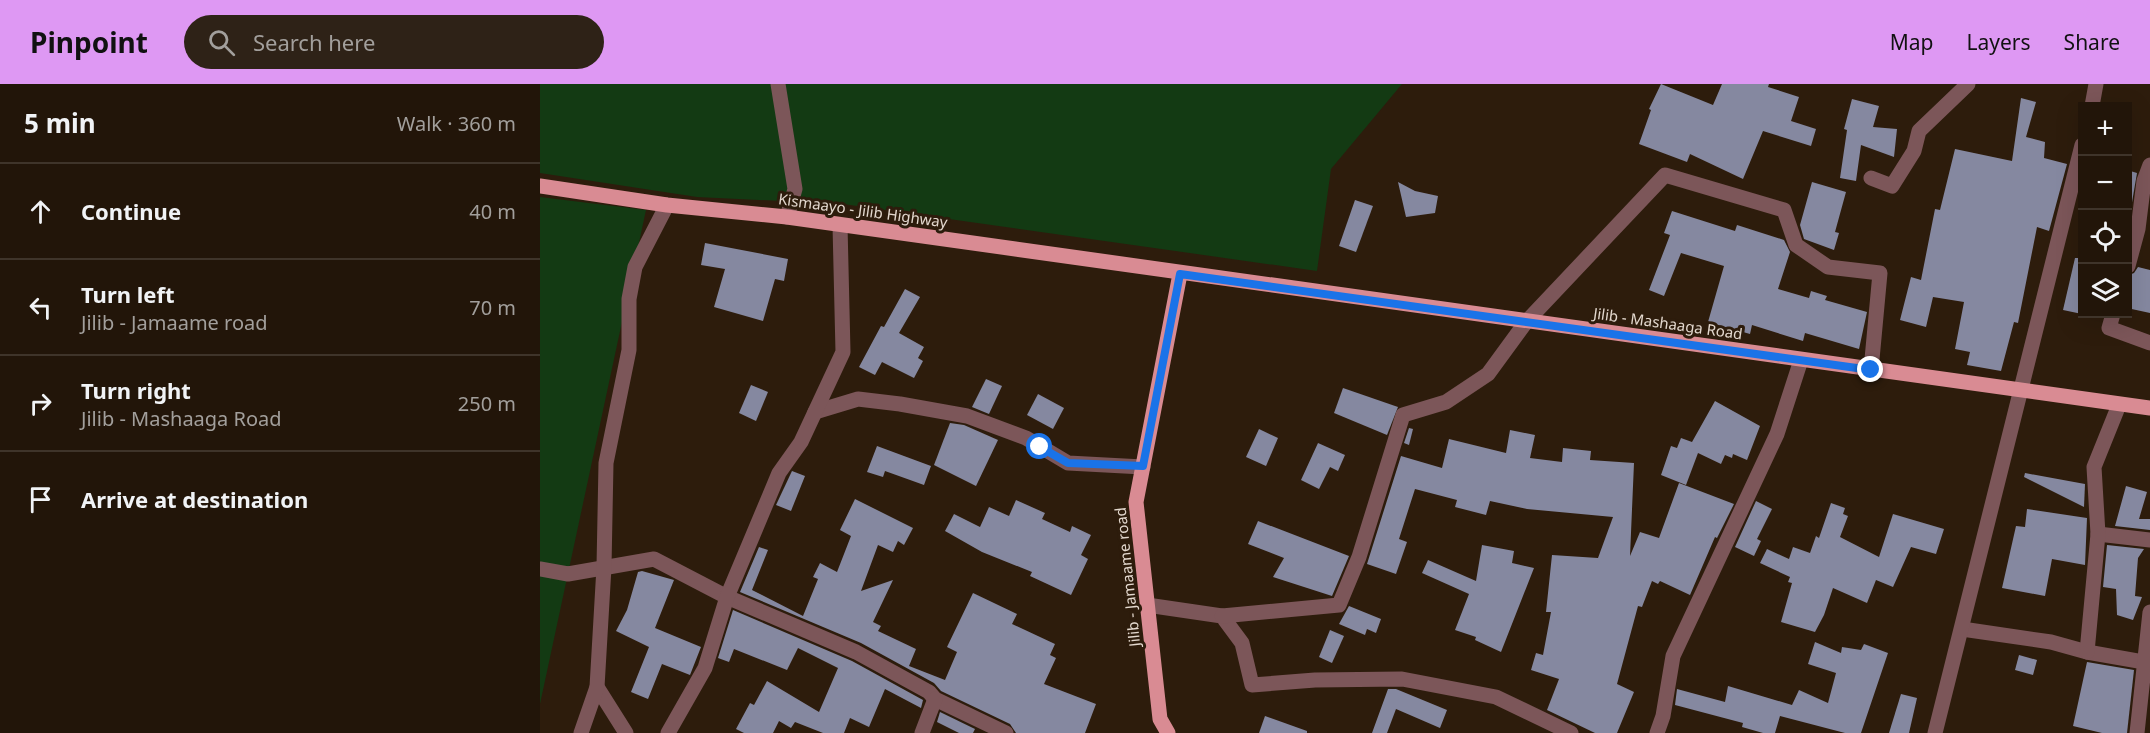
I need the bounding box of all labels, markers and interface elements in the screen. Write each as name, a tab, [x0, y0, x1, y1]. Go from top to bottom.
search box	[184, 15, 604, 69]
text: Pinpoint	[30, 23, 148, 61]
icon: search	[205, 26, 238, 59]
text: Search here	[253, 27, 375, 57]
text: Map	[1890, 28, 1934, 56]
text: Layers	[1967, 28, 2031, 56]
text: Share	[2064, 28, 2120, 56]
map controls	[2078, 102, 2132, 318]
button: +	[2078, 102, 2132, 156]
text: 5 min	[24, 105, 96, 141]
text: Walk · 360 m	[397, 110, 516, 137]
button: −	[2078, 156, 2132, 210]
street label: Kismaayo - Jilib Highway	[777, 188, 949, 232]
icon: ahead	[24, 195, 57, 228]
text: Continue	[81, 196, 181, 226]
text: 40 m	[469, 198, 516, 225]
button: locate	[2078, 210, 2132, 264]
button: layers	[2078, 264, 2132, 318]
text: Turn left	[81, 279, 175, 309]
icon: left	[24, 291, 57, 324]
text: 70 m	[469, 294, 516, 321]
street label: Jilib - Mashaaga Road	[1590, 302, 1744, 343]
text: Jilib - Jamaame road	[81, 309, 268, 336]
route end	[1857, 356, 1883, 382]
text: Turn right	[81, 375, 191, 405]
icon: right	[24, 387, 57, 420]
text: 250 m	[458, 390, 516, 417]
text: Jilib - Mashaaga Road	[81, 405, 282, 432]
route start	[1026, 433, 1052, 459]
icon: arrive	[24, 483, 57, 516]
text: Arrive at destination	[81, 484, 308, 514]
street label: Jilib - Jamaame road	[1110, 506, 1144, 650]

